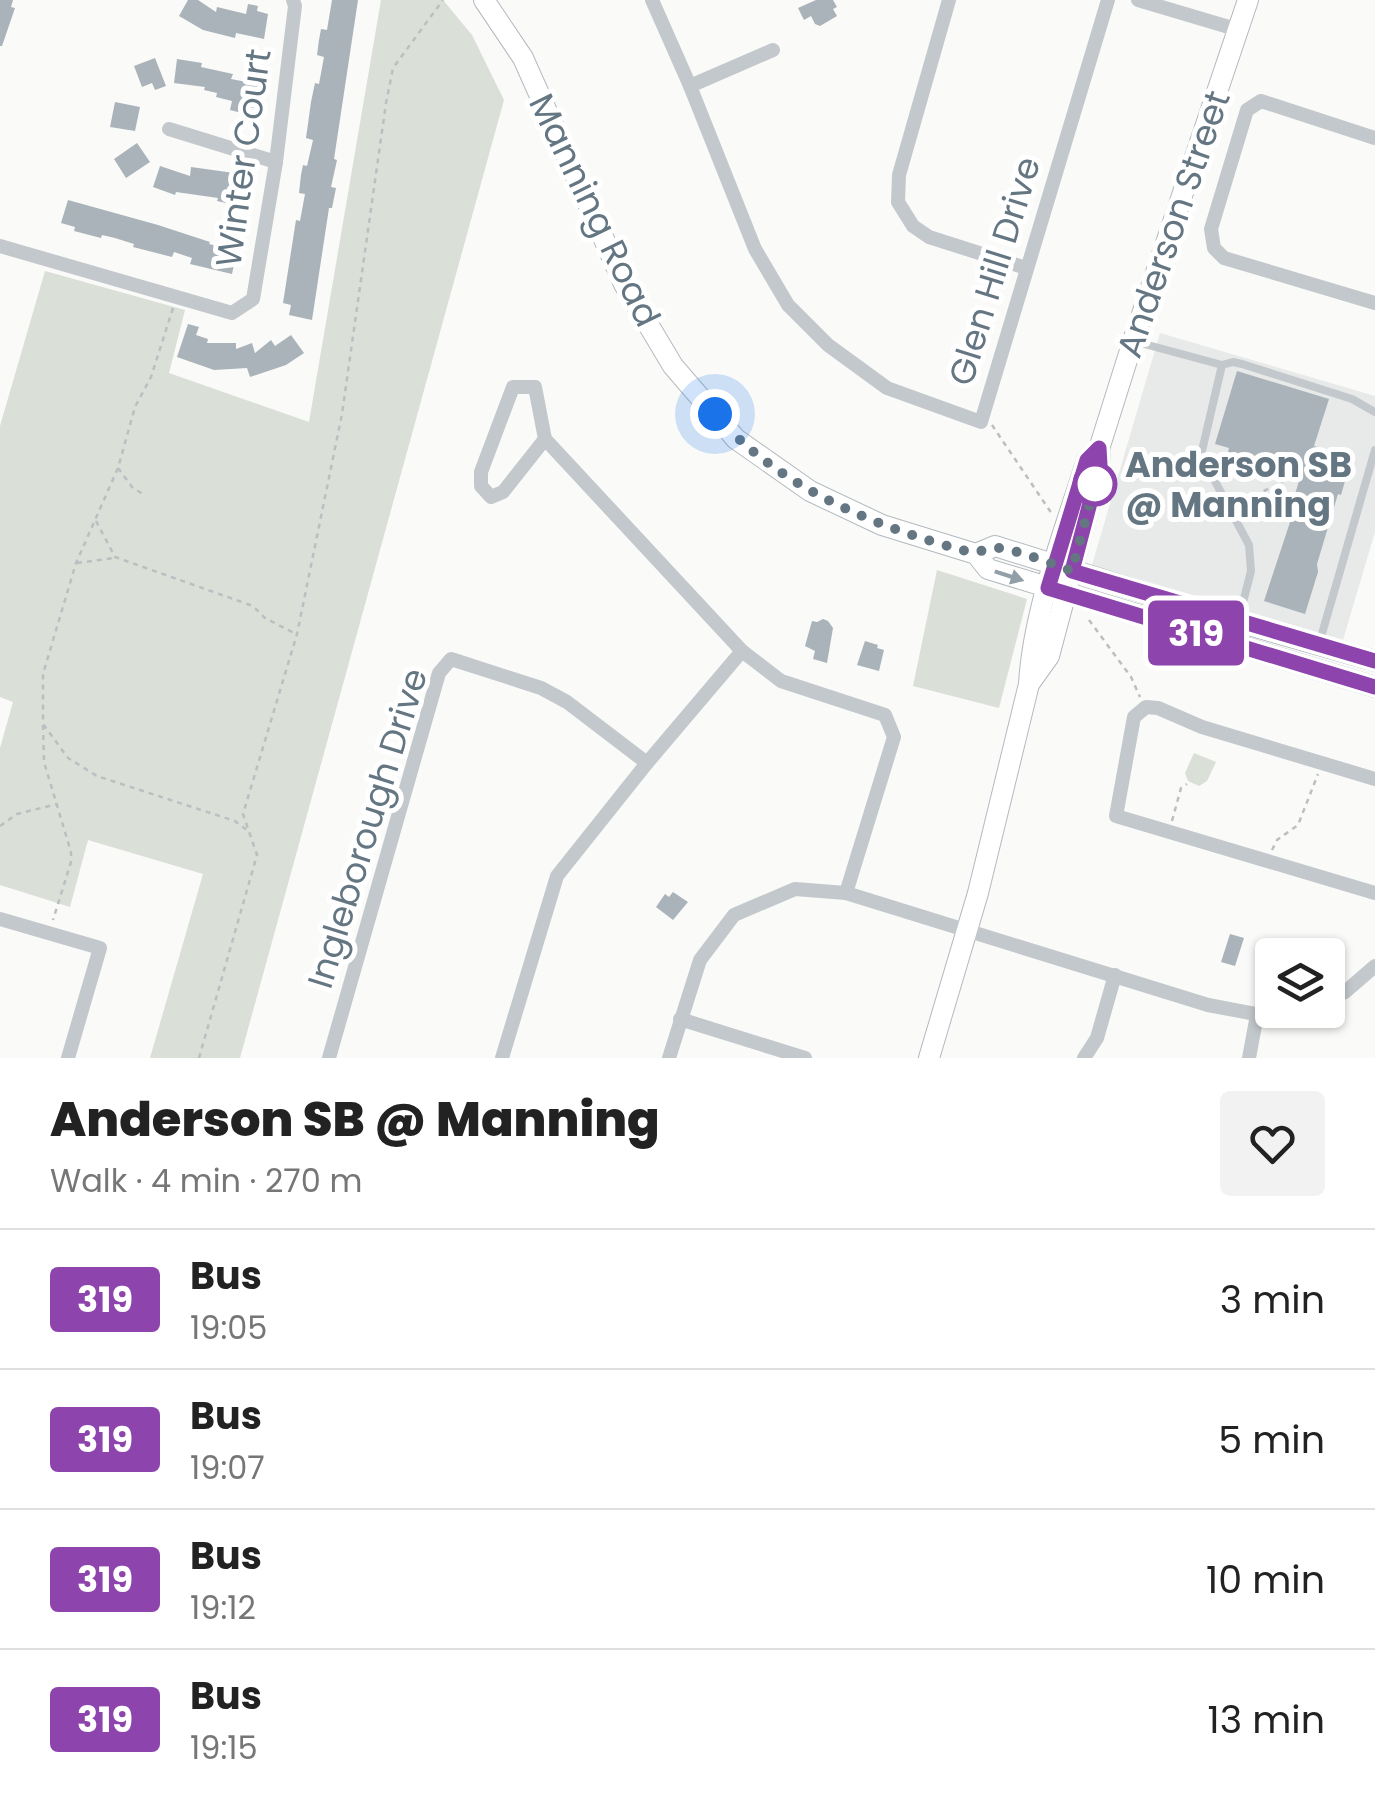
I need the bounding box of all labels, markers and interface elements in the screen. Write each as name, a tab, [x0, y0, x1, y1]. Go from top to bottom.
street label: Winter Court	[203, 46, 283, 270]
street label: Anderson Street	[1104, 84, 1242, 364]
street label: Manning Road	[517, 85, 673, 335]
street label: Glen Hill Drive	[936, 151, 1052, 391]
your location	[690, 389, 740, 439]
place label: Anderson SB @ Manning	[1125, 440, 1352, 529]
marker: Anderson SB @ Manning	[1074, 463, 1116, 505]
one-way arrow	[994, 569, 1024, 584]
line badge: 319	[1138, 600, 1254, 666]
text: 319	[1168, 609, 1224, 658]
street label: Ingleborough Drive	[295, 662, 439, 994]
map controls	[1255, 938, 1345, 1028]
button: layers	[1255, 938, 1345, 1028]
text: Anderson SB @ Manning	[50, 1086, 660, 1153]
button: heart	[1220, 1091, 1325, 1196]
text: Walk · 4 min · 270 m	[50, 1158, 362, 1203]
text: Bus	[190, 1249, 262, 1302]
text: 3 min	[1220, 1273, 1325, 1326]
text: 319	[77, 1275, 133, 1324]
text: 19:05	[190, 1305, 267, 1350]
text: Bus	[190, 1389, 262, 1442]
text: 5 min	[1218, 1413, 1325, 1466]
text: 319	[77, 1415, 133, 1464]
text: 19:07	[190, 1445, 265, 1490]
text: Bus	[190, 1529, 262, 1582]
text: 10 min	[1206, 1553, 1325, 1606]
text: 319	[77, 1555, 133, 1604]
text: 19:12	[190, 1585, 256, 1630]
text: Bus	[190, 1669, 262, 1722]
text: 13 min	[1208, 1693, 1325, 1746]
text: 319	[77, 1695, 133, 1744]
text: 19:15	[190, 1725, 258, 1770]

